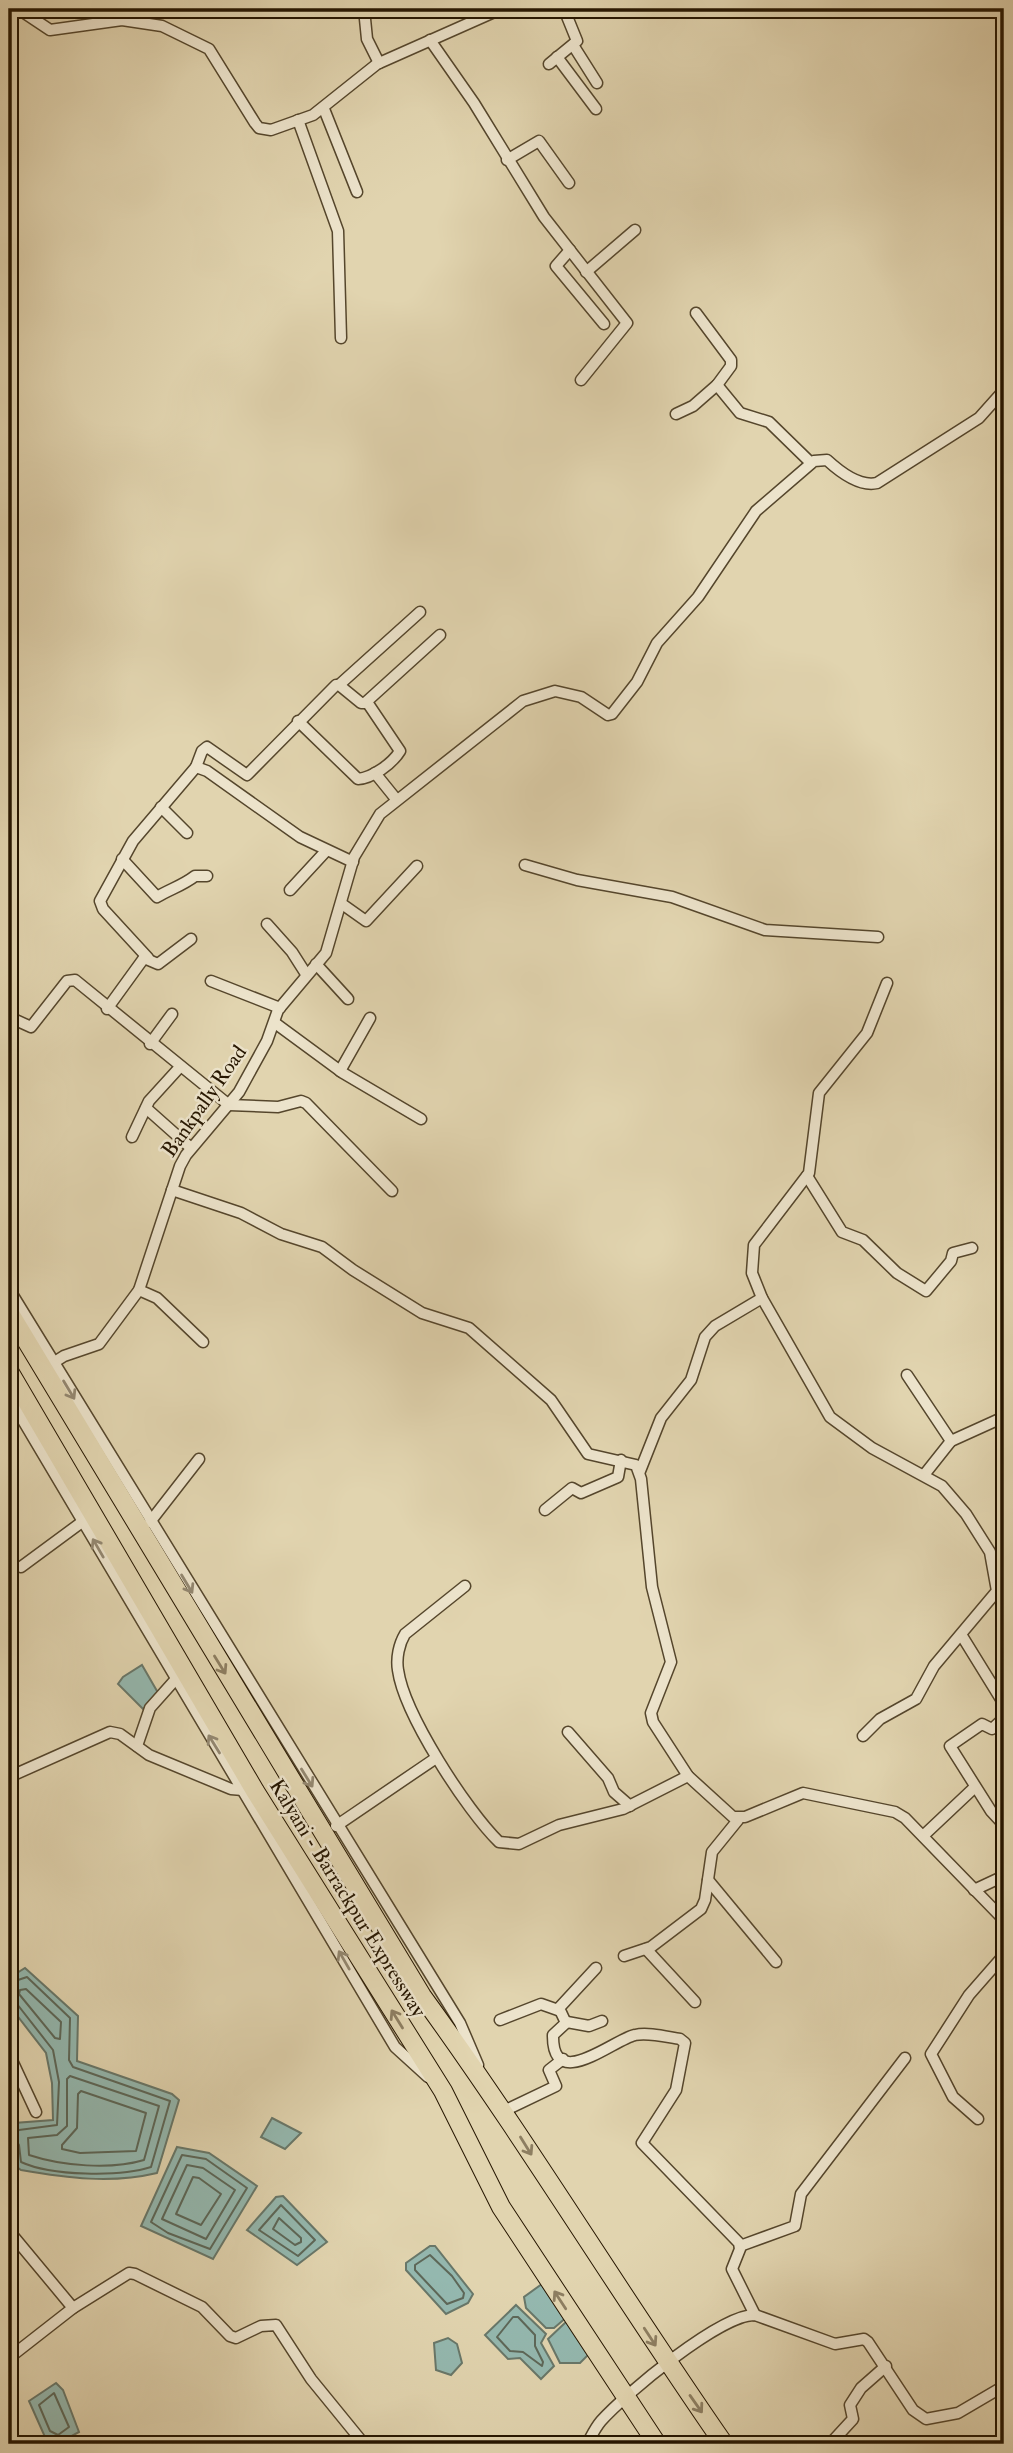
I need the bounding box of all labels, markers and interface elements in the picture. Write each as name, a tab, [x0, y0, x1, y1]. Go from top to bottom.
street label: Bankpally Road	[156, 1040, 253, 1163]
one-way arrow	[62, 1379, 76, 1399]
one-way arrow	[91, 1539, 105, 1559]
one-way arrow	[181, 1573, 195, 1593]
one-way arrow	[214, 1654, 228, 1674]
one-way arrow	[207, 1734, 221, 1754]
one-way arrow	[300, 1767, 314, 1787]
street label: Kalyani - Barrackpur Expressway	[263, 1774, 432, 2023]
one-way arrow	[337, 1950, 351, 1970]
one-way arrow	[389, 2010, 403, 2030]
one-way arrow	[519, 2136, 533, 2156]
one-way arrow	[553, 2291, 568, 2310]
one-way arrow	[643, 2327, 657, 2346]
one-way arrow	[689, 2394, 703, 2413]

